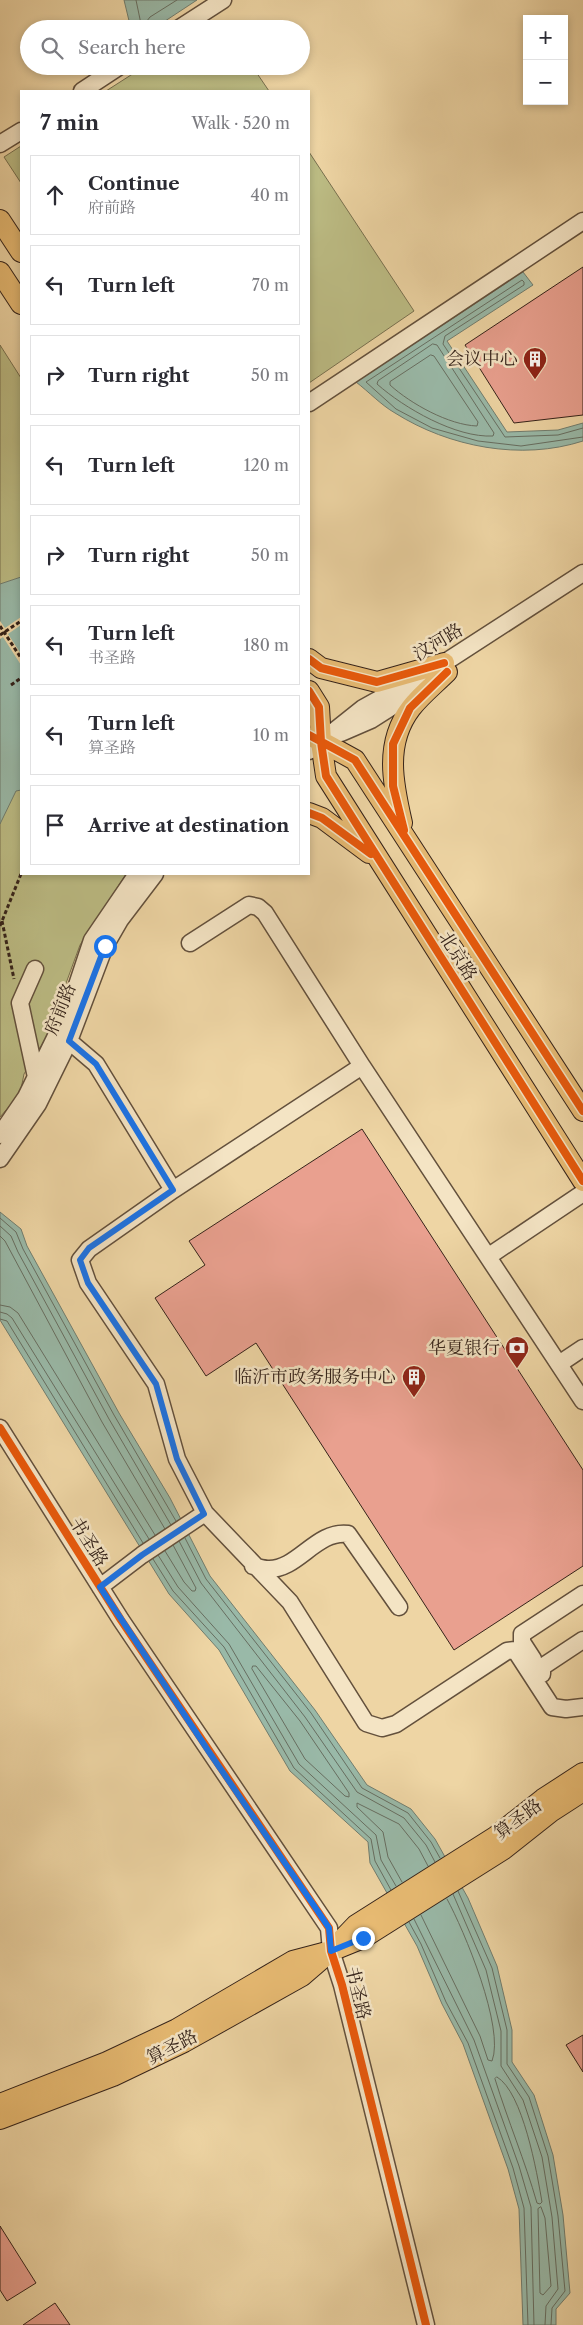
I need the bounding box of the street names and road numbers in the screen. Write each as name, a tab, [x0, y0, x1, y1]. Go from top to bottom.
street label: 汶河路	[409, 619, 467, 665]
street label: 北京路	[434, 927, 482, 985]
street label: 府前路	[40, 980, 80, 1038]
street label: 书圣路	[65, 1513, 113, 1571]
street label: 算圣路	[490, 1794, 546, 1844]
street label: 书圣路	[341, 1964, 375, 2022]
street label: 算圣路	[143, 2025, 201, 2069]

